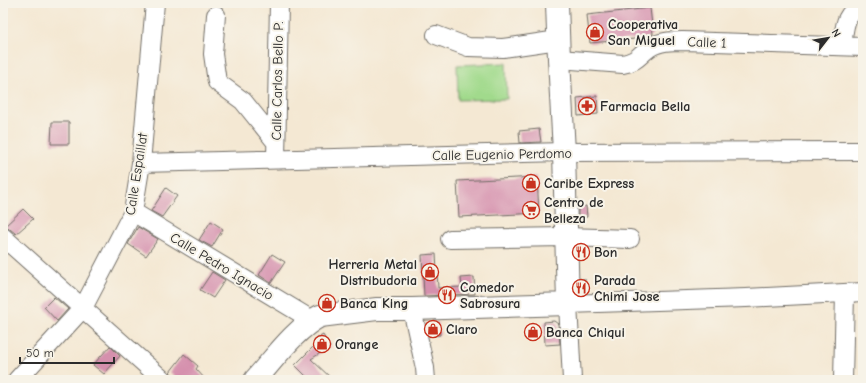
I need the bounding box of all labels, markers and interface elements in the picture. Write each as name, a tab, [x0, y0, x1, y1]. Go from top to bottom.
place label: Cooperativa San Miguel	[608, 16, 678, 49]
north arrow	[808, 18, 848, 58]
street label: Calle Carlos Bello P.	[268, 21, 287, 141]
shop icon: Cooperativa San Miguel	[585, 22, 605, 42]
text: N	[829, 27, 844, 40]
street label: Calle 1	[687, 33, 727, 52]
pharmacy icon: Farmacia Bella	[577, 96, 597, 116]
place label: Farmacia Bella	[600, 98, 690, 115]
street label: Calle Espaillat	[122, 131, 152, 216]
street label: Calle Eugenio Perdomo	[432, 145, 572, 164]
shop icon: Caribe Express	[521, 173, 541, 193]
place label: Caribe Express	[544, 175, 634, 192]
place label: Centro de Belleza	[544, 194, 603, 227]
supermarket icon: Centro de Belleza	[521, 200, 541, 220]
street label: Calle Pedro Ignacio	[167, 229, 277, 304]
restaurant icon: Bon	[571, 242, 591, 262]
place label: Bon	[594, 244, 617, 261]
place label: Herreria Metal Distribudoria	[328, 256, 417, 289]
shop icon: Herreria Metal Distribudoria	[420, 262, 440, 282]
place label: Parada Chimi Jose	[594, 272, 660, 305]
restaurant icon: Parada Chimi Jose	[571, 278, 591, 298]
place label: Comedor Sabrosura	[460, 279, 520, 312]
restaurant icon: Comedor Sabrosura	[437, 285, 457, 305]
shop icon: Banca King	[317, 293, 337, 313]
place label: Banca King	[340, 295, 409, 312]
shop icon: Claro	[423, 319, 443, 339]
place label: Claro	[446, 321, 478, 338]
shop icon: Banca Chiqui	[523, 322, 543, 342]
place label: Banca Chiqui	[546, 324, 625, 341]
shop icon: Orange	[312, 334, 332, 354]
place label: Orange	[335, 336, 379, 353]
scale bar	[20, 339, 114, 365]
text: 50 m	[26, 346, 54, 360]

